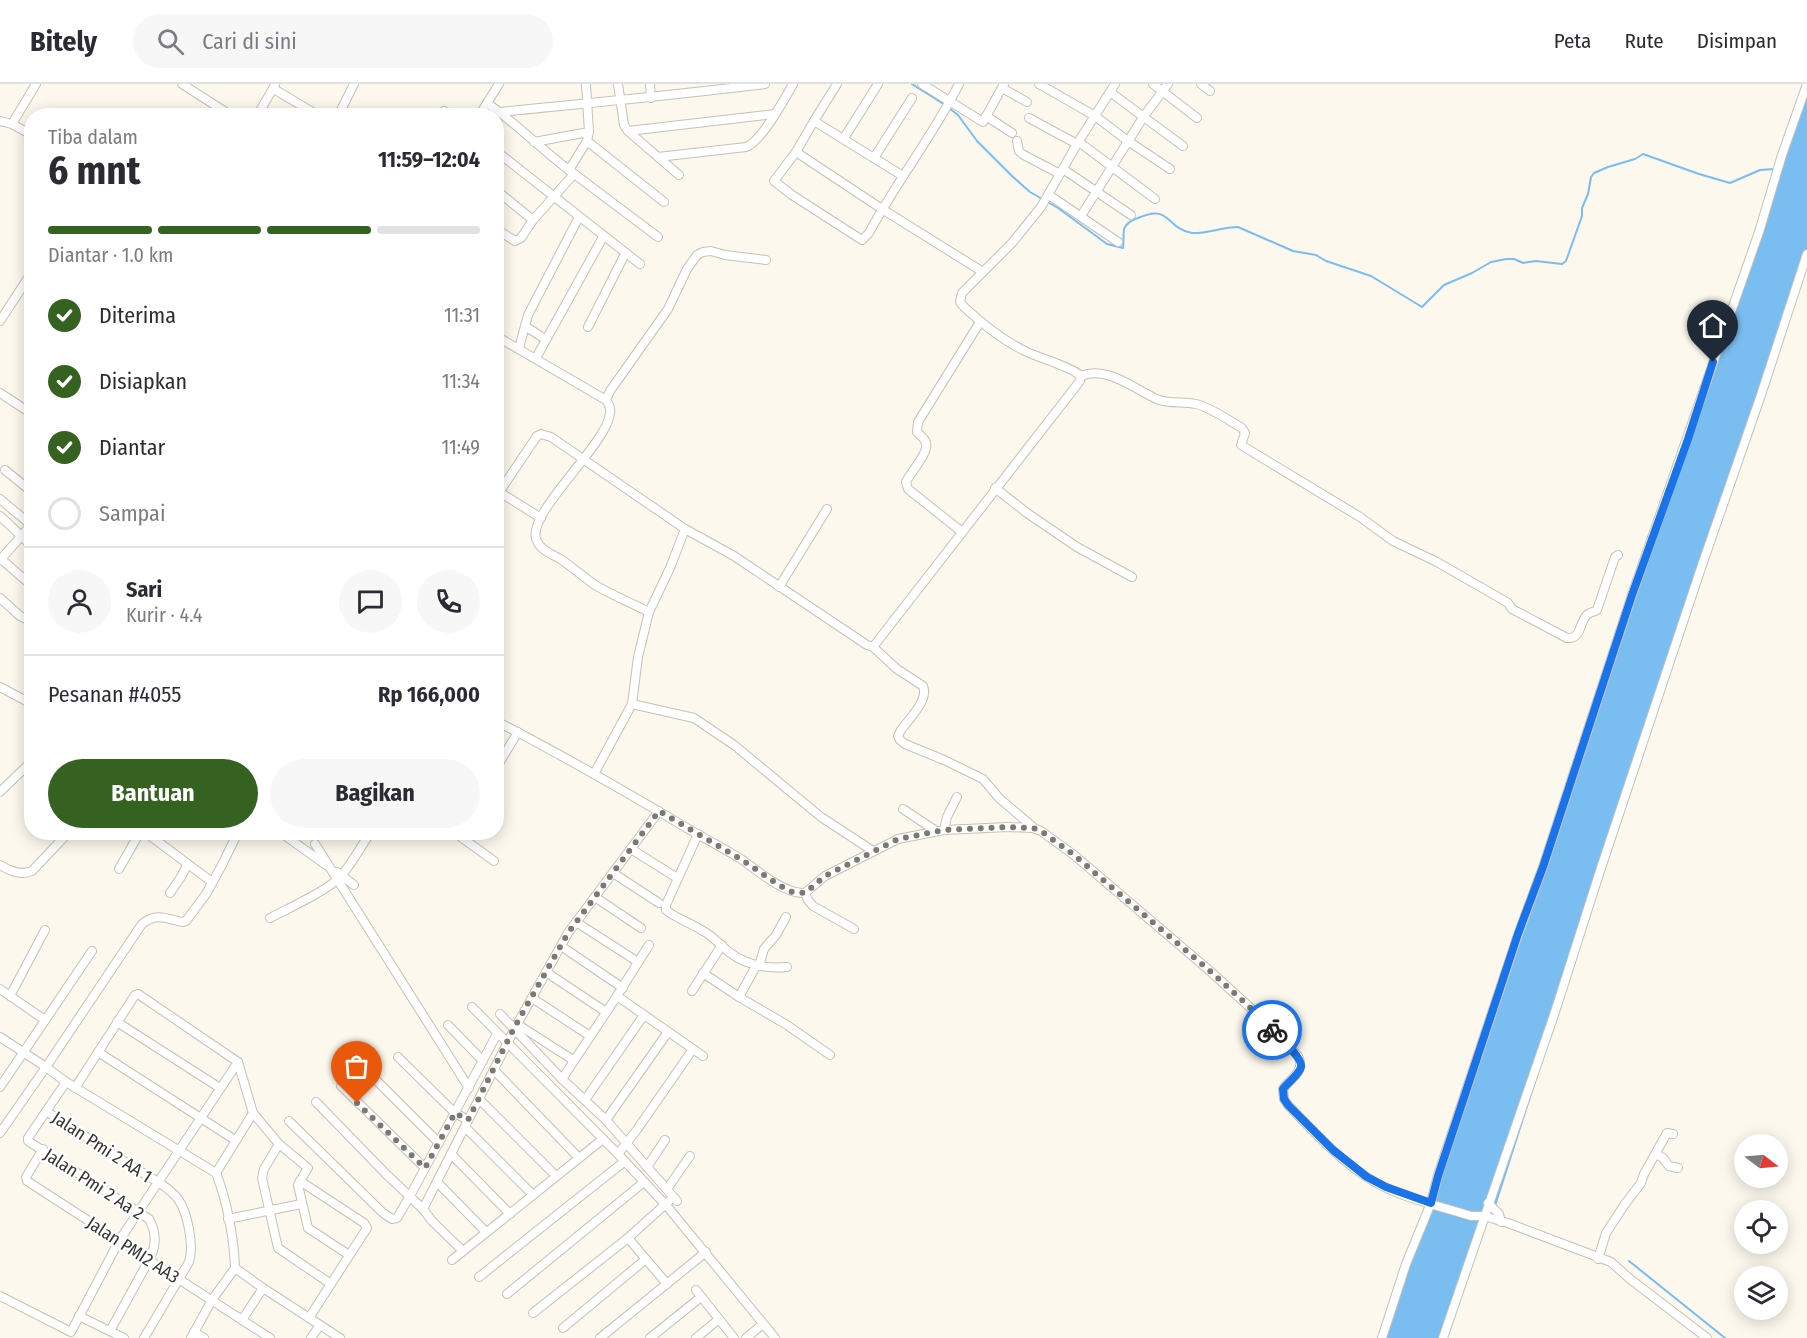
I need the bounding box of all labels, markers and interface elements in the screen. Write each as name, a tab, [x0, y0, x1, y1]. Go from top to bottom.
search box	[133, 14, 553, 68]
text: Bitely	[30, 25, 97, 58]
icon: search	[154, 25, 187, 58]
text: Cari di sini	[202, 28, 297, 55]
text: Peta	[1554, 28, 1591, 54]
text: Rute	[1624, 28, 1664, 54]
text: Disimpan	[1697, 28, 1777, 54]
text: Tiba dalam	[48, 125, 138, 149]
text: 11:59–12:04	[378, 146, 480, 173]
text: 6 mnt	[48, 148, 140, 194]
text: Diantar · 1.0 km	[48, 243, 173, 267]
icon: check	[48, 299, 81, 332]
pin	[1687, 300, 1738, 362]
text: Diterima	[99, 302, 176, 329]
text: 11:31	[444, 303, 480, 327]
icon: home	[1696, 309, 1729, 342]
icon: check	[48, 365, 81, 398]
text: Disiapkan	[99, 368, 187, 395]
text: 11:34	[442, 369, 480, 393]
icon: check	[48, 431, 81, 464]
text: Diantar	[99, 434, 165, 461]
text: 11:49	[442, 435, 480, 459]
text: Sampai	[99, 500, 165, 527]
button: person	[48, 570, 111, 633]
button: chat	[339, 570, 402, 633]
button: phone	[417, 570, 480, 633]
text: Sari	[126, 576, 162, 603]
text: Kurir · 4.4	[126, 603, 202, 627]
text: Pesanan #4055	[48, 681, 181, 708]
text: Rp 166,000	[378, 681, 480, 708]
button: Bantuan	[48, 759, 258, 828]
button: Bagikan	[270, 759, 480, 828]
courier	[1242, 1000, 1302, 1060]
icon: bike	[1256, 1014, 1289, 1047]
pin	[331, 1041, 382, 1103]
icon: bag	[340, 1050, 373, 1083]
street label: Jalan Pmi 2 AA 1	[48, 1107, 156, 1187]
north arrow	[1734, 1134, 1788, 1188]
map controls	[1734, 1134, 1788, 1320]
street label: Jalan Pmi 2 Aa 2	[40, 1143, 148, 1225]
button: locate	[1734, 1200, 1788, 1254]
street label: Jalan PMI2 AA3	[82, 1212, 184, 1288]
button: layers	[1734, 1266, 1788, 1320]

